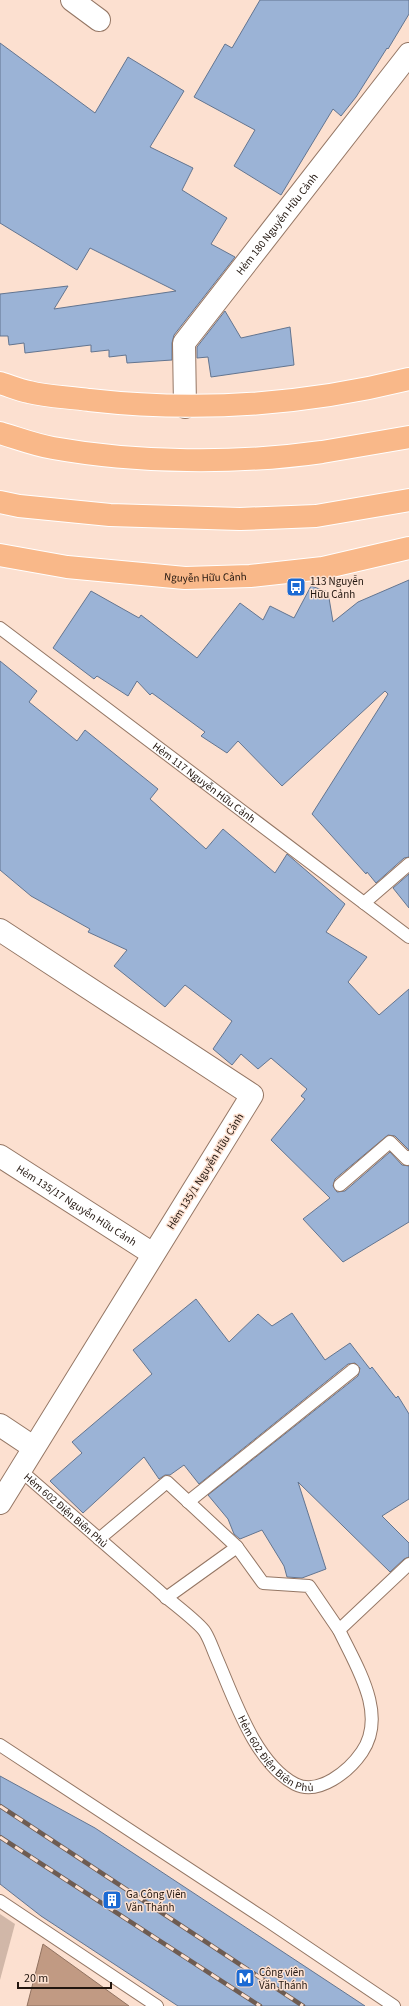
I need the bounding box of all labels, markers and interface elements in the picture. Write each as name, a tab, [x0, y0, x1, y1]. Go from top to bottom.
street label: Hẻm 180 Nguyễn Hữu Cảnh	[233, 170, 322, 278]
street label: Nguyễn Hữu Cảnh	[163, 569, 247, 586]
place label: 113 Nguyễn Hữu Cảnh	[310, 574, 364, 602]
bus stop icon: 113 Nguyễn Hữu Cảnh	[285, 576, 307, 598]
street label: Hẻm 117 Nguyễn Hữu Cảnh	[149, 739, 258, 826]
street label: Hẻm 135/1 Nguyễn Hữu Cảnh	[163, 1110, 247, 1232]
street label: Hẻm 135/17 Nguyễn Hữu Cảnh	[13, 1161, 139, 1250]
street label: Hẻm 602 Điện Biên Phủ	[20, 1470, 111, 1551]
street label: Hẻm 602 Điện Biên Phủ	[234, 1713, 314, 1795]
place label: Ga Công Viên Văn Thánh	[126, 1887, 186, 1915]
building icon: Ga Công Viên Văn Thánh	[101, 1889, 123, 1911]
scale bar	[18, 1964, 111, 1990]
place label: Công viên Văn Thánh	[259, 1965, 308, 1993]
metro station icon: Công viên Văn Thánh	[234, 1967, 256, 1989]
text: 20 m	[24, 1970, 48, 1987]

